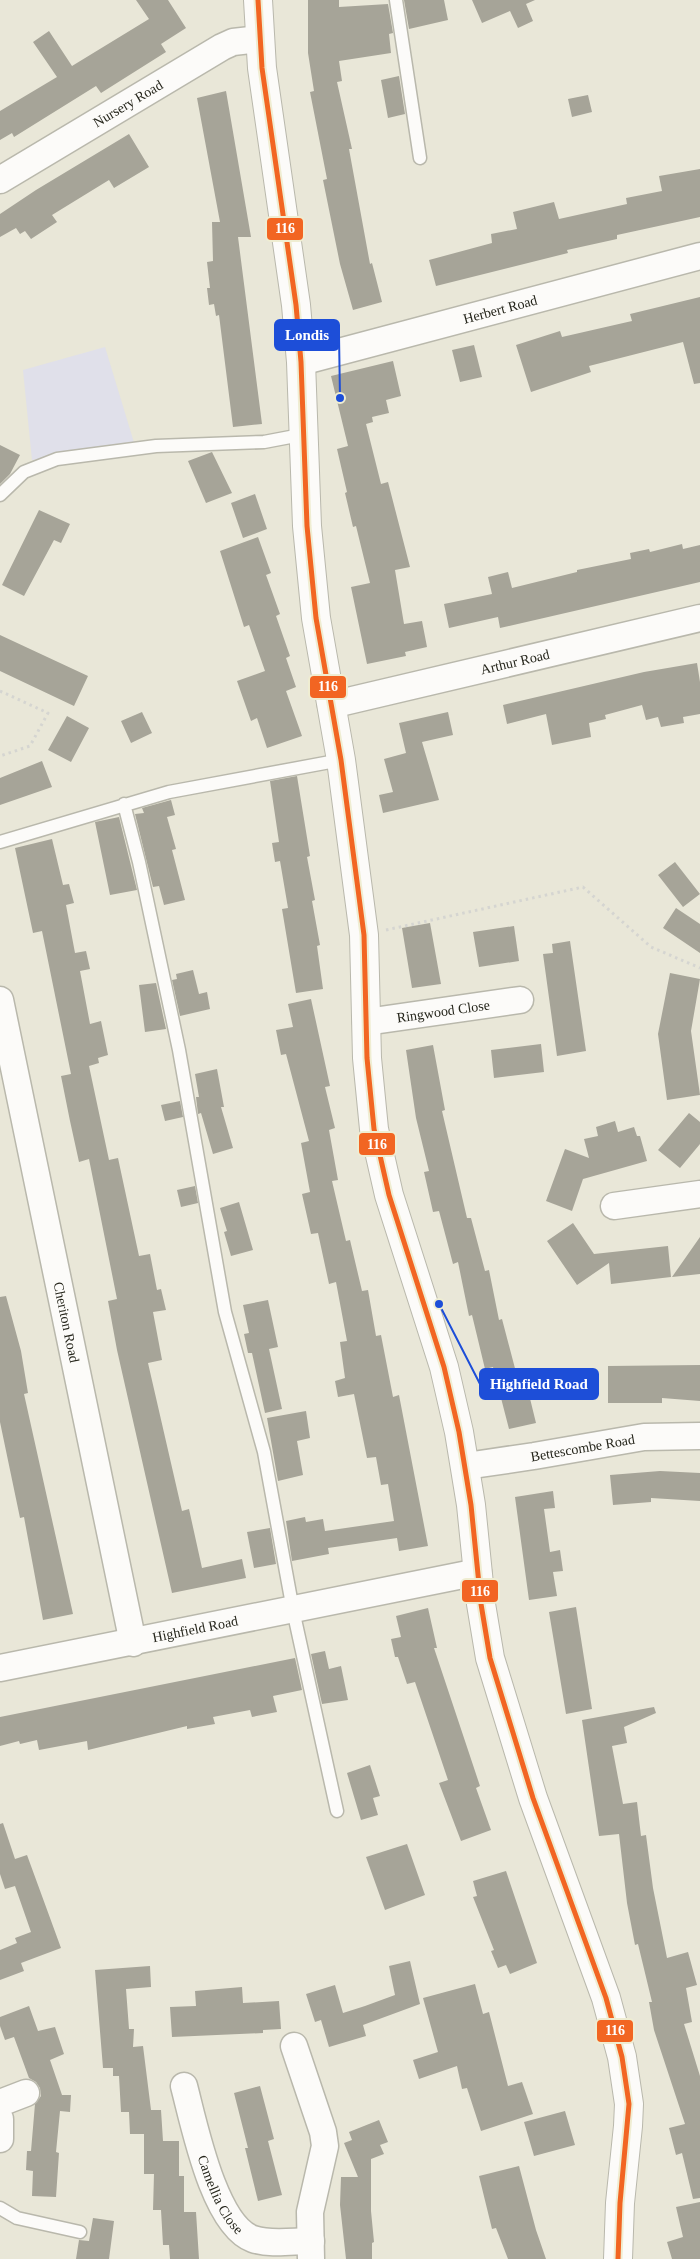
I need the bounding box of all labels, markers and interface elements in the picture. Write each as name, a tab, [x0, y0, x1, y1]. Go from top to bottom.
street label: Nursery Road	[90, 77, 165, 130]
line badge: 116	[266, 217, 304, 241]
text: 116	[275, 221, 295, 236]
street label: Herbert Road	[462, 292, 539, 326]
callout: Londis	[275, 320, 339, 350]
text: Londis	[285, 327, 329, 343]
street label: Arthur Road	[479, 646, 551, 677]
line badge: 116	[309, 675, 347, 699]
text: 116	[318, 679, 338, 694]
street label: Ringwood Close	[396, 997, 491, 1025]
line badge: 116	[358, 1132, 396, 1156]
text: 116	[367, 1137, 387, 1152]
street label: Cheriton Road	[51, 1280, 82, 1364]
callout: Highfield Road	[480, 1369, 598, 1399]
text: Highfield Road	[490, 1376, 589, 1392]
street label: Bettescombe Road	[529, 1431, 636, 1464]
line badge: 116	[461, 1579, 499, 1603]
text: 116	[470, 1584, 490, 1599]
street label: Highfield Road	[151, 1613, 239, 1645]
line badge: 116	[596, 2019, 634, 2043]
text: 116	[605, 2023, 625, 2038]
street label: Camellia Close	[195, 2153, 246, 2237]

